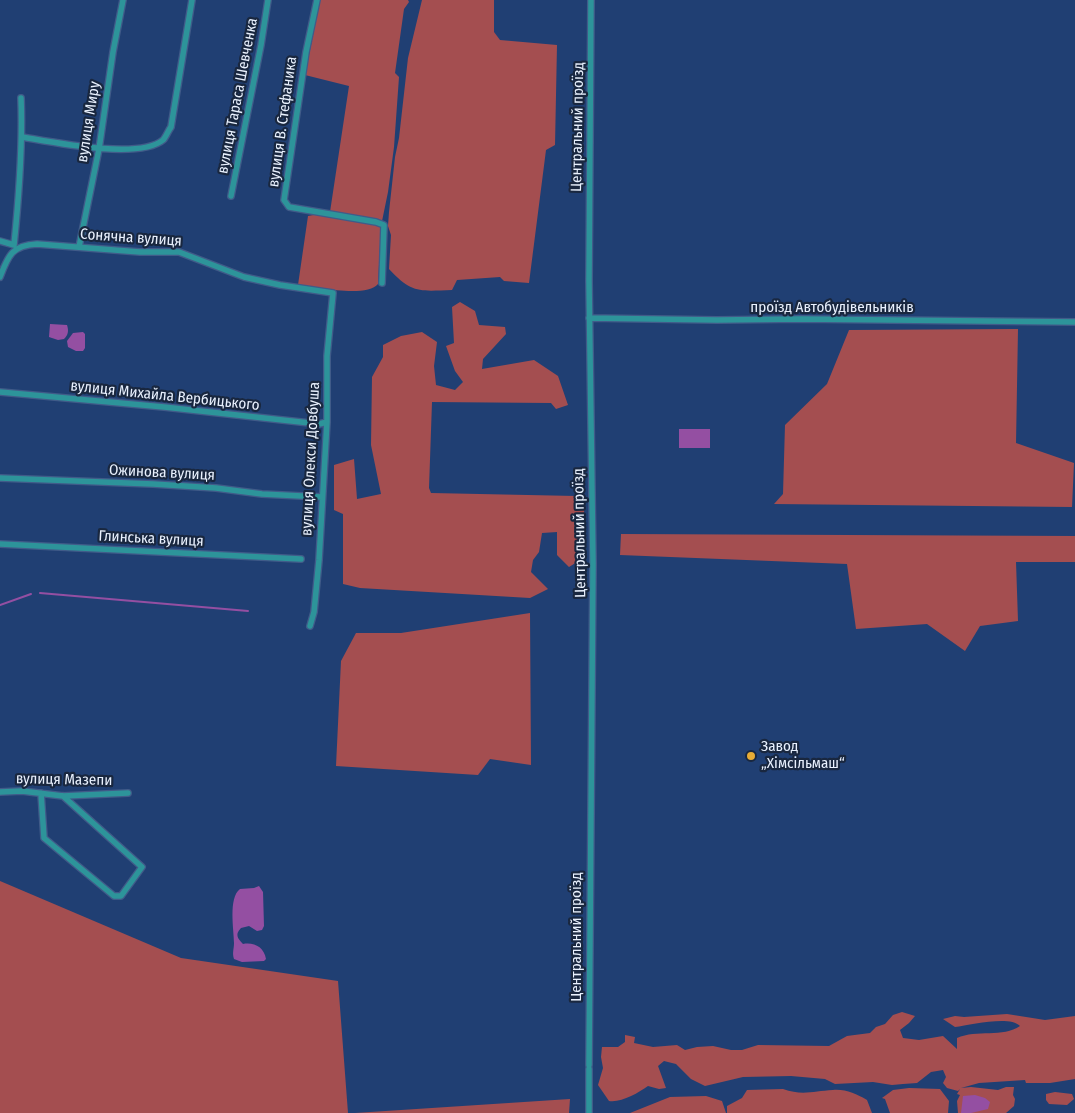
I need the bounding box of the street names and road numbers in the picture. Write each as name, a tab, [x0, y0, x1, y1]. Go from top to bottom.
street label: вулиця Тараса Шевченка	[214, 17, 262, 175]
street label: вулиця В. Стефаника	[265, 55, 301, 189]
street label: Центральний проїзд	[568, 62, 588, 192]
street label: вулиця Миру	[74, 80, 104, 164]
street label: Сонячна вулиця	[80, 225, 182, 251]
street label: проїзд Автобудівельників	[750, 299, 914, 317]
street label: вулиця Михайла Вербицького	[70, 377, 260, 415]
street label: вулиця Олекси Довбуша	[298, 382, 324, 536]
street label: Ожинова вулиця	[109, 461, 215, 485]
street label: Центральний проїзд	[570, 468, 590, 598]
street label: Глинська вулиця	[98, 527, 204, 551]
street label: вулиця Мазепи	[16, 770, 112, 790]
street label: Центральний проїзд	[568, 872, 586, 1002]

